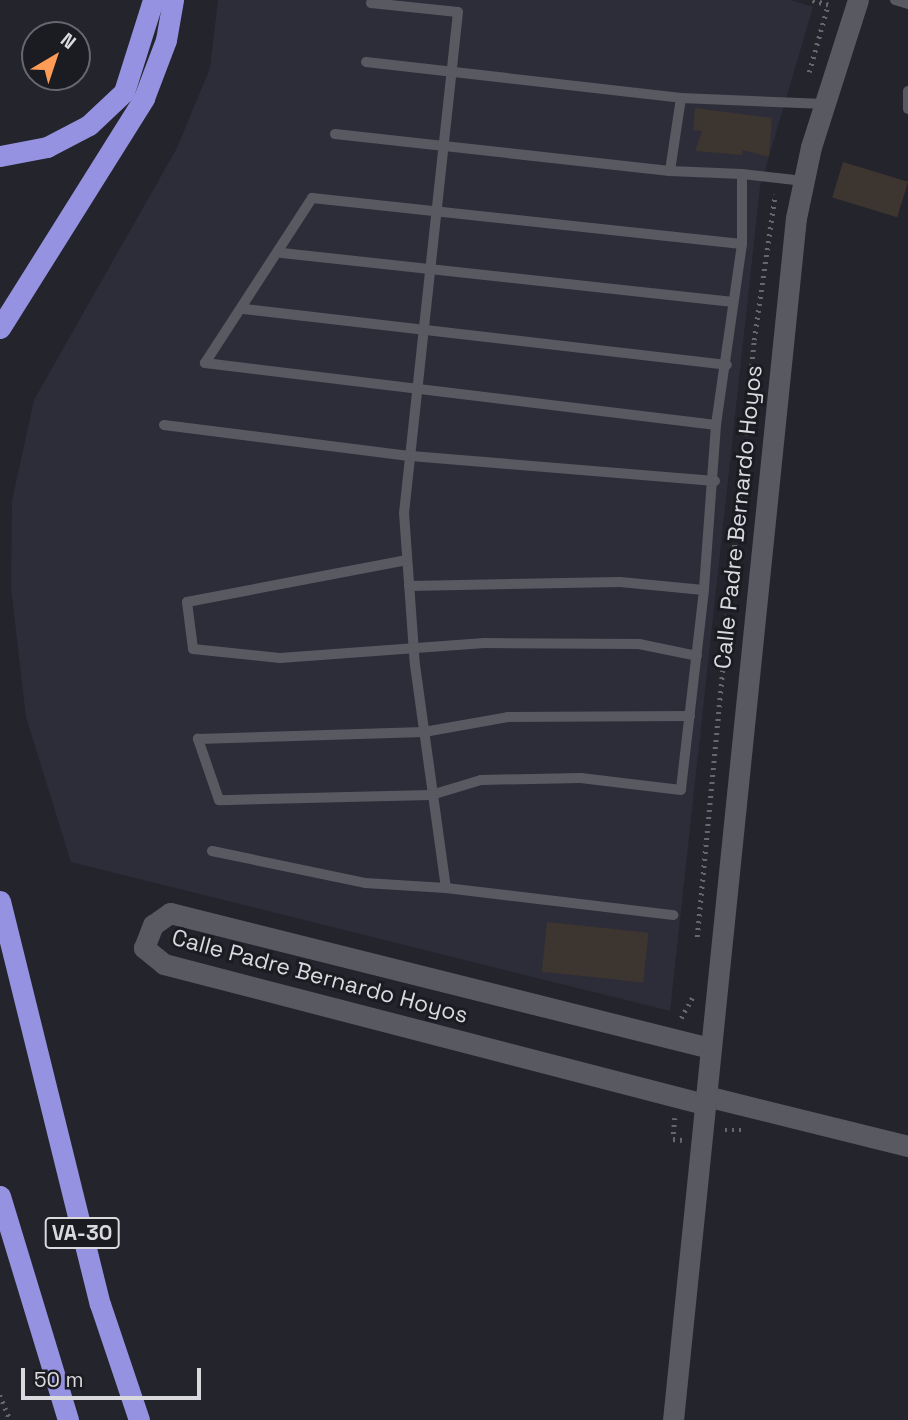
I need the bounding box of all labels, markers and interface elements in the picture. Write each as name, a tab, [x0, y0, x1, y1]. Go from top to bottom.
north arrow	[21, 21, 91, 91]
text: N	[55, 27, 81, 55]
street label: Calle Padre Bernardo Hoyos	[708, 364, 768, 670]
street label: Calle Padre Bernardo Hoyos	[169, 923, 471, 1029]
road number: VA-30	[43, 1216, 120, 1250]
scale bar	[24, 1354, 205, 1398]
text: 50 m	[34, 1366, 84, 1393]

